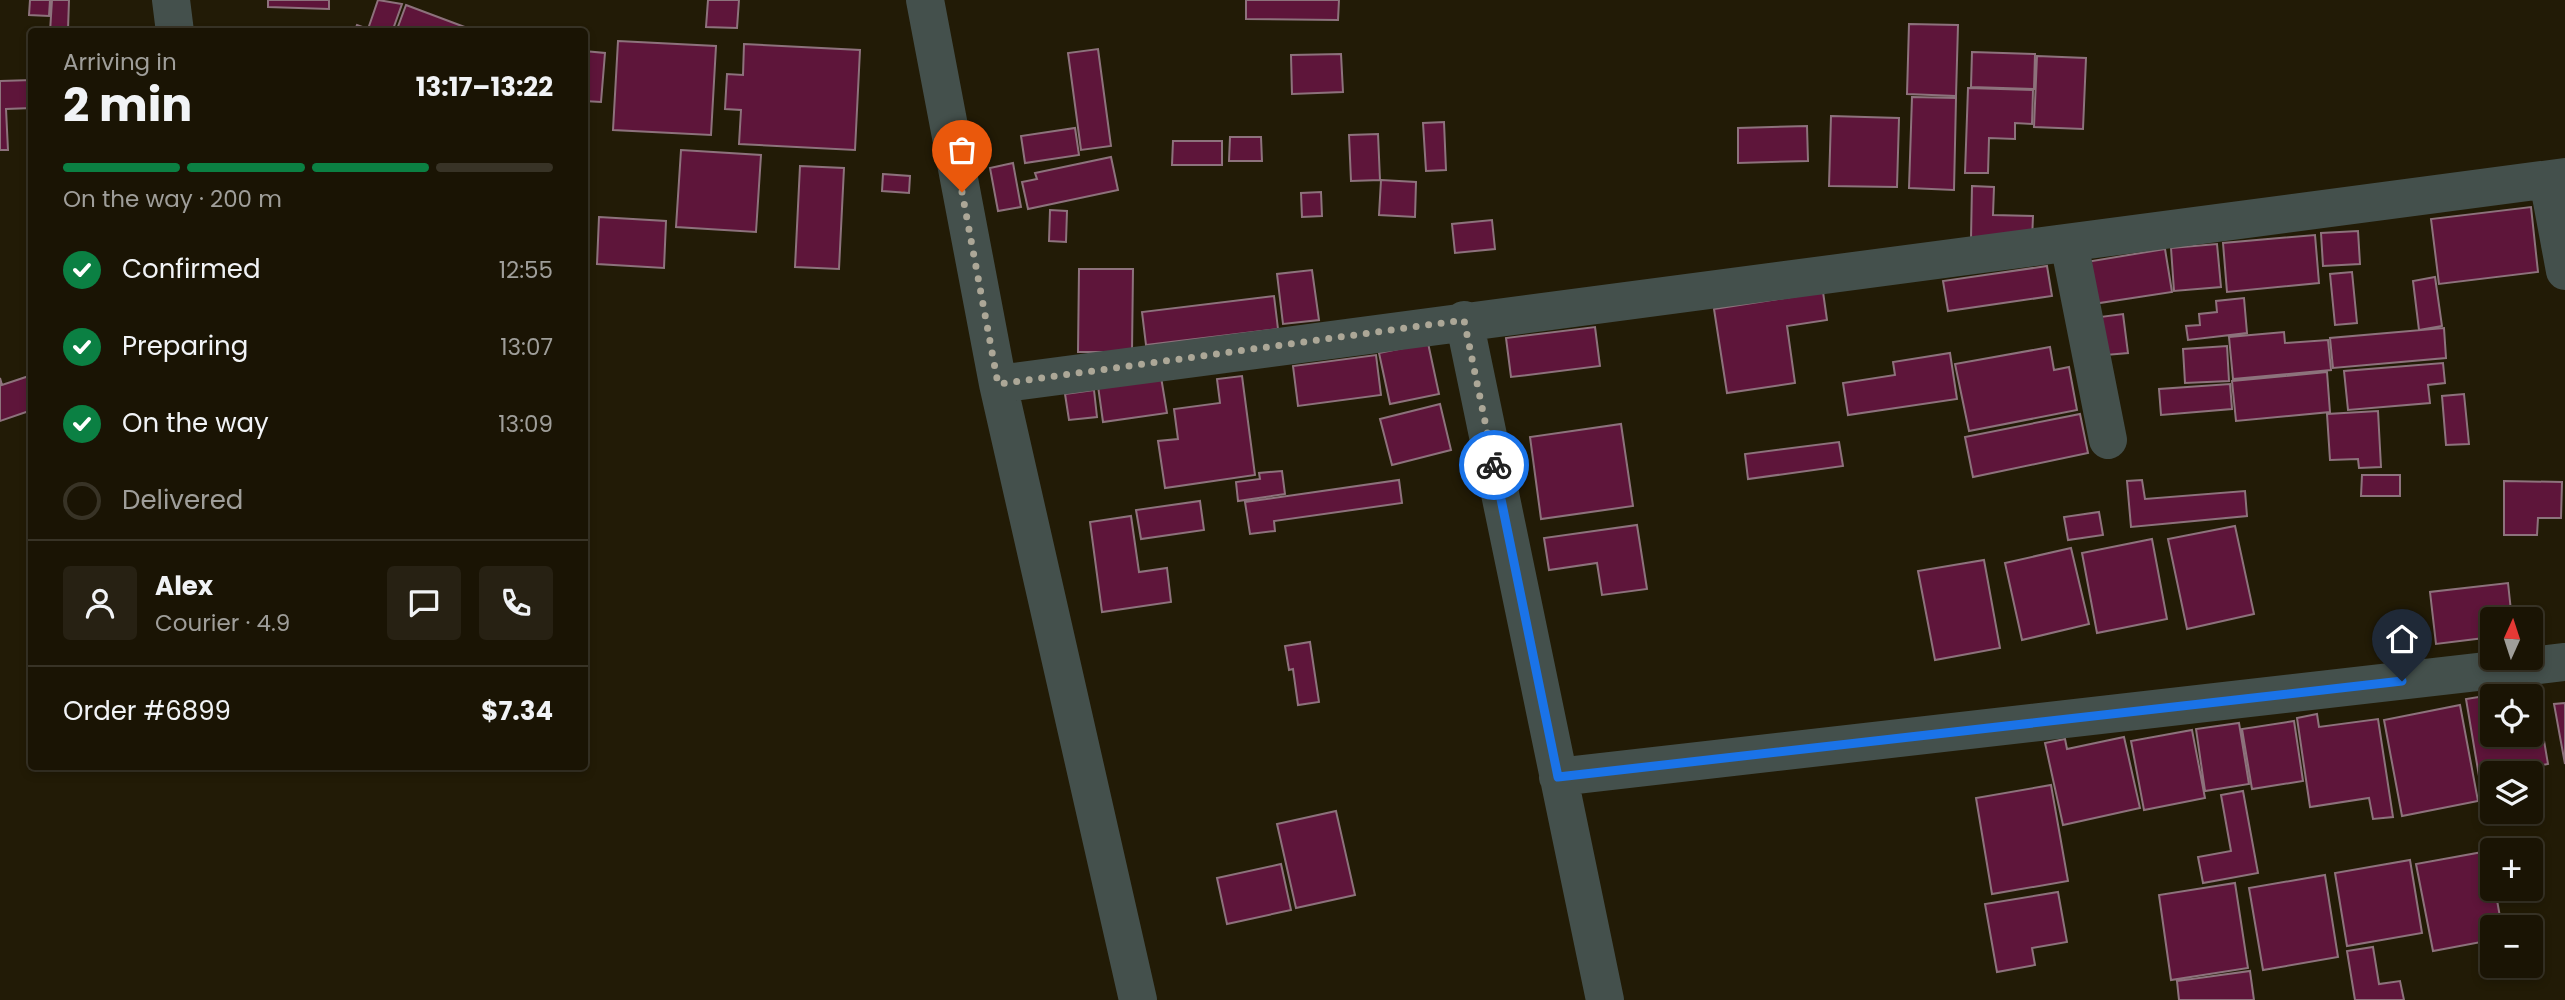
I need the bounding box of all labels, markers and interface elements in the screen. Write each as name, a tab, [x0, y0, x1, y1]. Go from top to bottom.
text: Arriving in	[63, 46, 177, 78]
text: 13:17–13:22	[416, 69, 553, 105]
text: 2 min	[63, 73, 192, 137]
pin	[932, 120, 992, 192]
icon: bag	[943, 131, 981, 169]
text: On the way · 200 m	[63, 183, 282, 215]
icon: check	[63, 251, 101, 289]
text: Confirmed	[122, 251, 260, 287]
text: 12:55	[499, 254, 553, 286]
icon: check	[63, 328, 101, 366]
text: Preparing	[122, 328, 248, 364]
text: 13:07	[500, 331, 553, 363]
icon: check	[63, 405, 101, 443]
text: On the way	[122, 405, 269, 441]
text: 13:09	[498, 408, 553, 440]
courier	[1459, 430, 1529, 500]
icon: bike	[1475, 446, 1513, 484]
text: Delivered	[122, 482, 243, 518]
button: person	[63, 566, 137, 640]
button: chat	[387, 566, 461, 640]
button: phone	[479, 566, 553, 640]
text: Alex	[155, 568, 213, 604]
text: Courier · 4.9	[155, 607, 290, 639]
north arrow	[2480, 607, 2543, 670]
map controls	[2480, 607, 2543, 978]
pin	[2372, 609, 2432, 681]
icon: home	[2383, 620, 2421, 658]
button: locate	[2480, 684, 2543, 747]
text: Order #6899	[63, 693, 231, 729]
text: $7.34	[481, 693, 553, 729]
button: layers	[2480, 761, 2543, 824]
button: +	[2480, 838, 2543, 901]
button: −	[2480, 915, 2543, 978]

